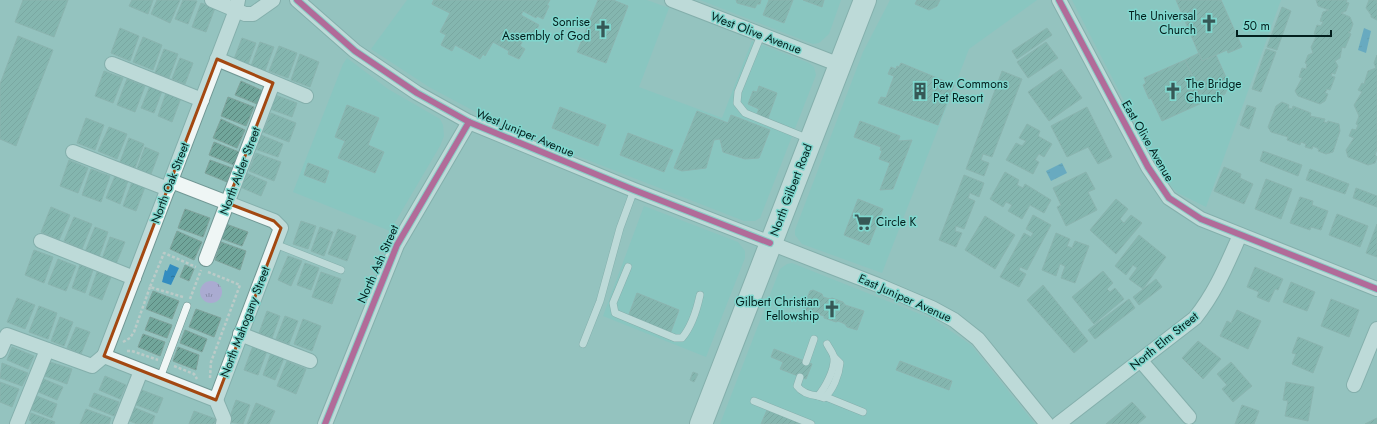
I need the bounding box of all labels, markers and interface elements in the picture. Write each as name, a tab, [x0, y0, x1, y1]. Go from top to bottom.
street label: West Olive Avenue	[708, 7, 804, 59]
place label: The Universal Church	[1129, 7, 1196, 39]
scale bar	[1237, 12, 1331, 38]
place label: Sonrise Assembly of God	[502, 13, 590, 45]
church icon: The Universal Church	[1199, 13, 1219, 33]
text: 50 m	[1243, 17, 1270, 35]
church icon: Sonrise Assembly of God	[593, 19, 613, 39]
place label: Paw Commons Pet Resort	[933, 75, 1008, 107]
place label: The Bridge Church	[1186, 75, 1241, 107]
building icon: Paw Commons Pet Resort	[910, 81, 930, 101]
church icon: The Bridge Church	[1163, 81, 1183, 101]
street label: East Olive Avenue	[1117, 97, 1179, 185]
street label: West Juniper Avenue	[473, 104, 577, 162]
street label: North Alder Street	[215, 124, 265, 218]
street label: North Oak Street	[146, 140, 194, 226]
street label: North Gilbert Road	[765, 141, 817, 239]
supermarket icon: Circle K	[853, 212, 873, 232]
place label: Circle K	[876, 213, 917, 231]
street label: North Ash Street	[353, 222, 403, 306]
street label: North Mahogany Street	[216, 264, 274, 380]
street label: East Juniper Avenue	[855, 269, 955, 327]
place label: Gilbert Christian Fellowship	[736, 293, 819, 325]
church icon: Gilbert Christian Fellowship	[822, 299, 842, 319]
street label: North Elm Street	[1126, 308, 1202, 374]

